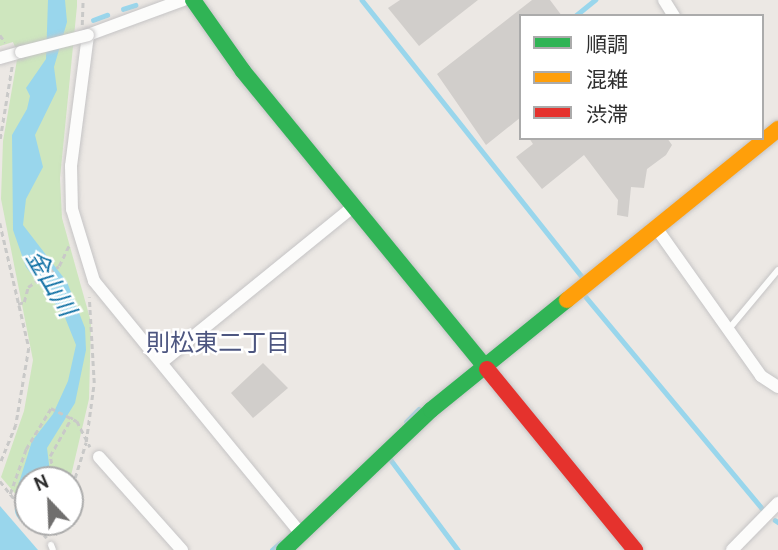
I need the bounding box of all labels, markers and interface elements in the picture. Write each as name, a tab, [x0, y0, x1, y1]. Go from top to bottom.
legend	[519, 14, 764, 140]
text: 順調	[586, 32, 628, 57]
text: 混雑	[586, 67, 628, 92]
text: 渋滞	[586, 102, 628, 127]
water label: 金山川	[20, 245, 82, 321]
district label: 則松東二丁目	[146, 329, 290, 357]
north arrow	[14, 466, 84, 536]
text: N	[31, 470, 52, 496]

